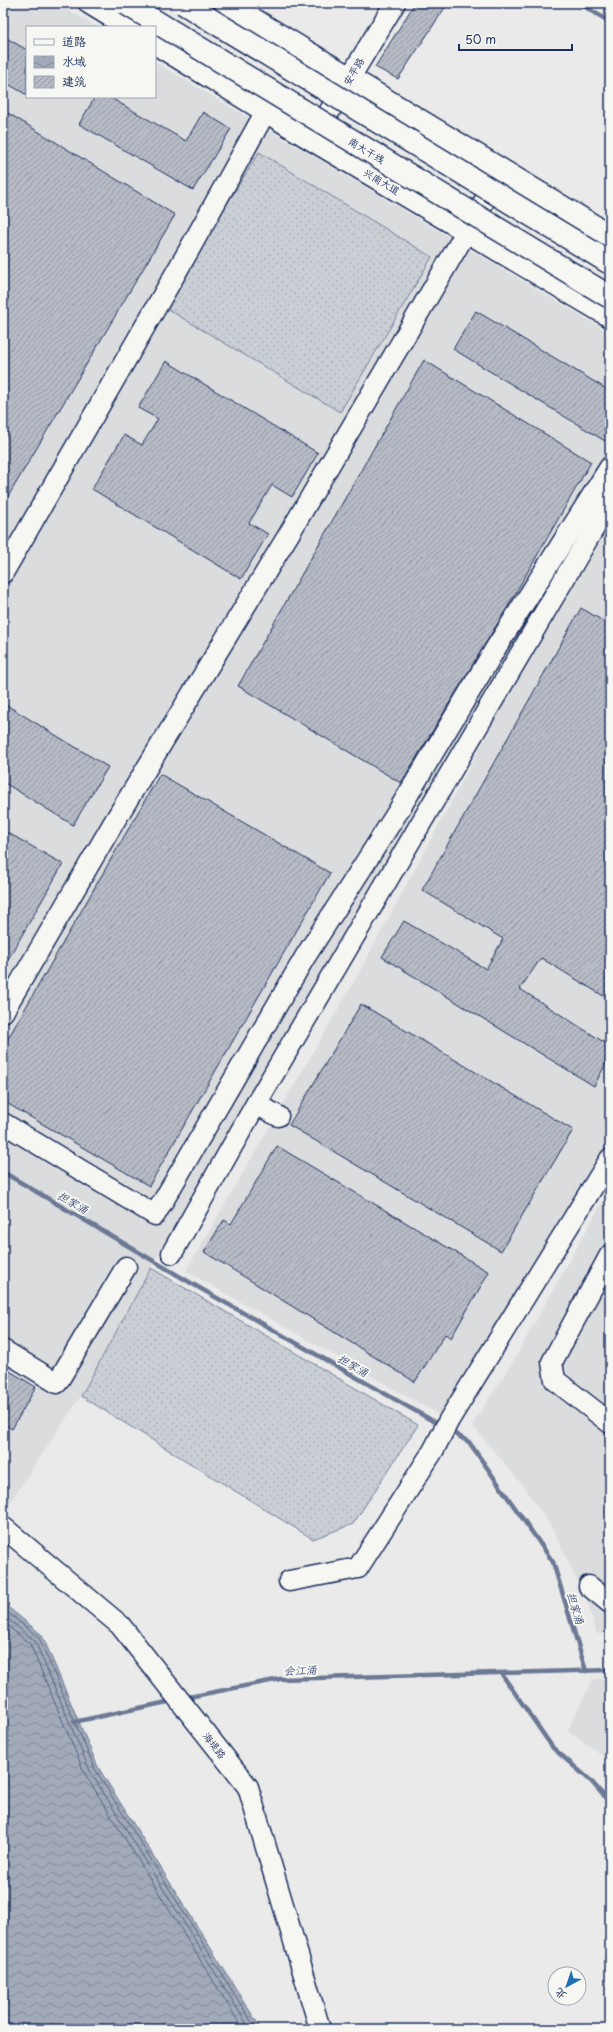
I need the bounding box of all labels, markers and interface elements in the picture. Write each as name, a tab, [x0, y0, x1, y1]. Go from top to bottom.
legend	[26, 26, 156, 98]
scale bar	[459, 26, 572, 52]
text: 50 m	[465, 30, 496, 48]
text: 道路	[62, 32, 86, 50]
text: 水域	[62, 52, 86, 70]
street label: 安平路	[339, 54, 367, 88]
text: 建筑	[62, 72, 86, 90]
street label: 南大干线	[346, 133, 388, 167]
street label: 兴南大道	[361, 164, 403, 198]
water label: 担家涌	[54, 1186, 92, 1218]
water label: 担家涌	[334, 1349, 372, 1381]
water label: 担家涌	[563, 1590, 589, 1627]
water label: 会江涌	[283, 1661, 318, 1679]
street label: 海堤路	[200, 1729, 230, 1761]
north arrow	[547, 1966, 587, 2006]
text: 北	[551, 1984, 570, 2004]

